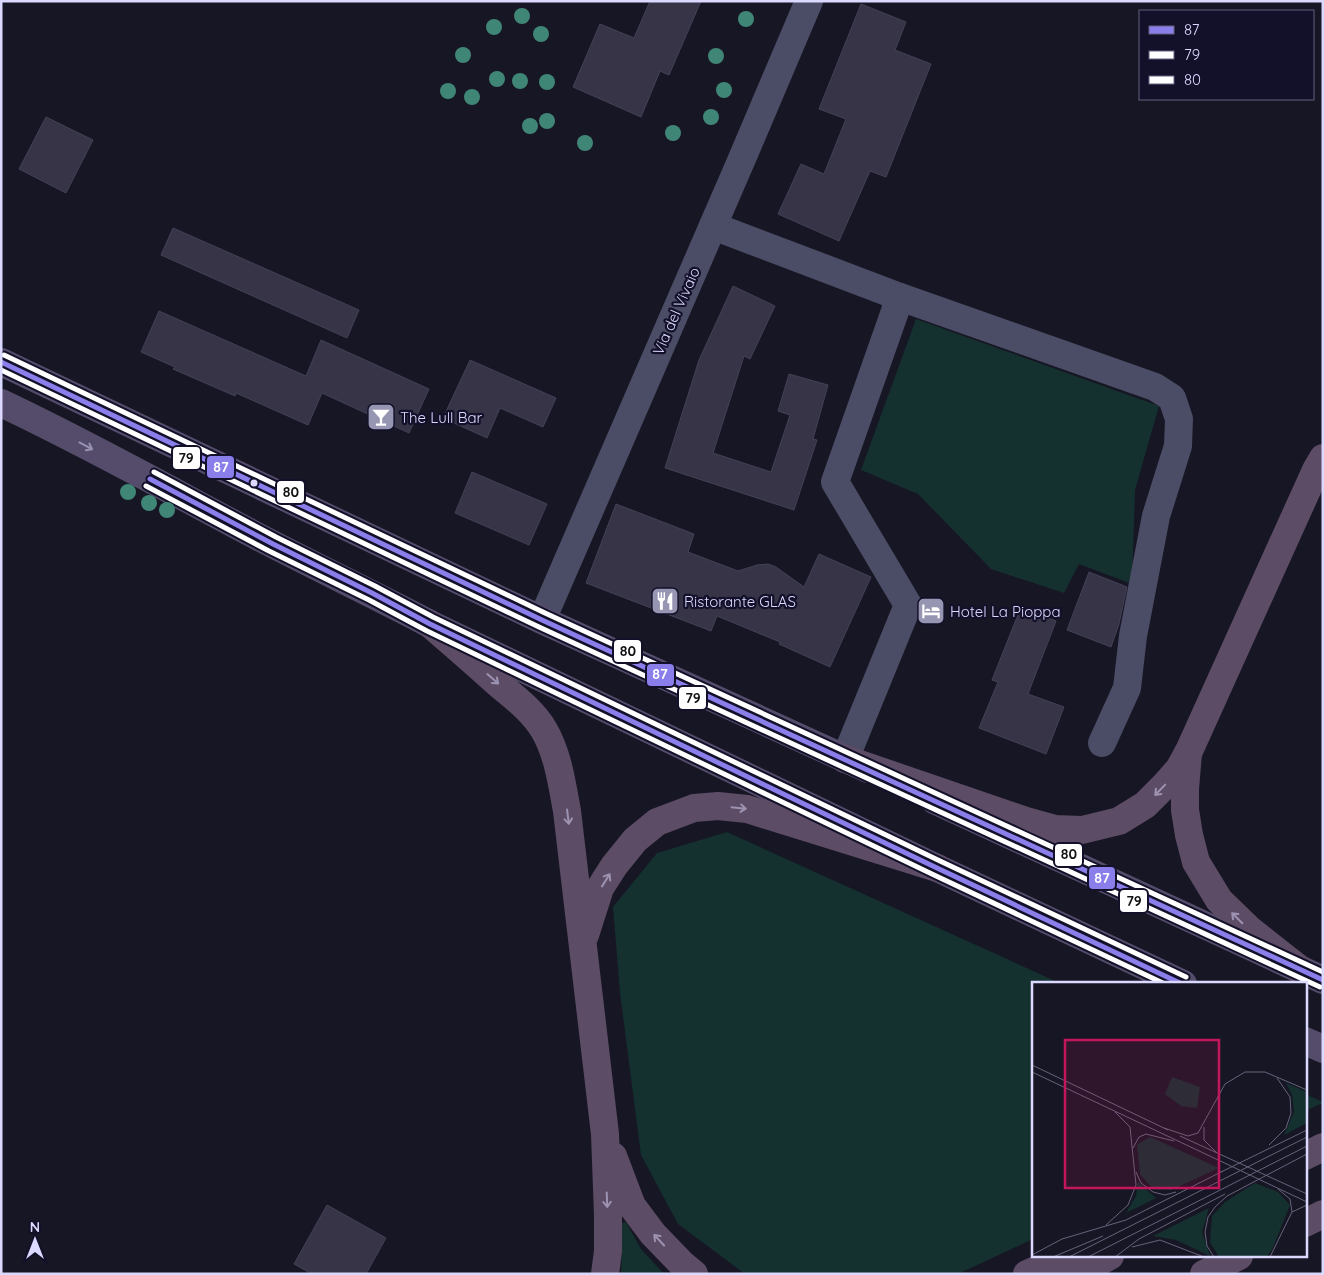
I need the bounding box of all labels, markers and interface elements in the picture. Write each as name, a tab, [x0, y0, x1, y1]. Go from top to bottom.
legend	[1139, 10, 1314, 100]
text: 87	[1184, 20, 1200, 39]
text: 79	[1184, 45, 1200, 64]
text: 80	[1184, 70, 1201, 89]
street label: Via del Vivaio	[648, 264, 704, 358]
bar icon: The Lull Bar	[366, 402, 396, 432]
place label: The Lull Bar	[400, 408, 483, 427]
one-way arrow	[78, 441, 93, 451]
line badge: 79	[172, 446, 201, 470]
text: 79	[178, 449, 194, 467]
line badge: 87	[206, 455, 235, 479]
text: 87	[213, 458, 229, 476]
unlabelled marker	[249, 478, 259, 488]
line badge: 80	[276, 480, 305, 504]
text: 80	[283, 483, 300, 501]
restaurant icon: Ristorante GLAS	[650, 586, 680, 616]
place label: Ristorante GLAS	[684, 592, 796, 611]
hotel icon: Hotel La Pioppa	[916, 596, 946, 626]
place label: Hotel La Pioppa	[950, 602, 1061, 621]
line badge: 80	[613, 639, 642, 663]
text: 80	[620, 642, 637, 660]
line badge: 87	[646, 663, 675, 687]
text: 87	[652, 665, 668, 683]
one-way arrow	[487, 673, 500, 685]
line badge: 79	[678, 686, 707, 710]
text: 79	[685, 689, 701, 707]
one-way arrow	[1154, 784, 1166, 796]
one-way arrow	[731, 803, 747, 813]
one-way arrow	[563, 808, 573, 824]
line badge: 80	[1054, 843, 1083, 867]
text: 80	[1061, 845, 1078, 863]
line badge: 87	[1088, 866, 1116, 890]
text: 87	[1094, 869, 1110, 887]
one-way arrow	[601, 873, 611, 887]
line badge: 79	[1119, 889, 1148, 913]
text: 79	[1126, 892, 1142, 910]
one-way arrow	[1231, 912, 1243, 924]
inset map	[1032, 982, 1306, 1258]
one-way arrow	[603, 1192, 612, 1208]
north arrow	[10, 1215, 60, 1265]
text: N	[30, 1218, 40, 1236]
one-way arrow	[653, 1234, 665, 1247]

